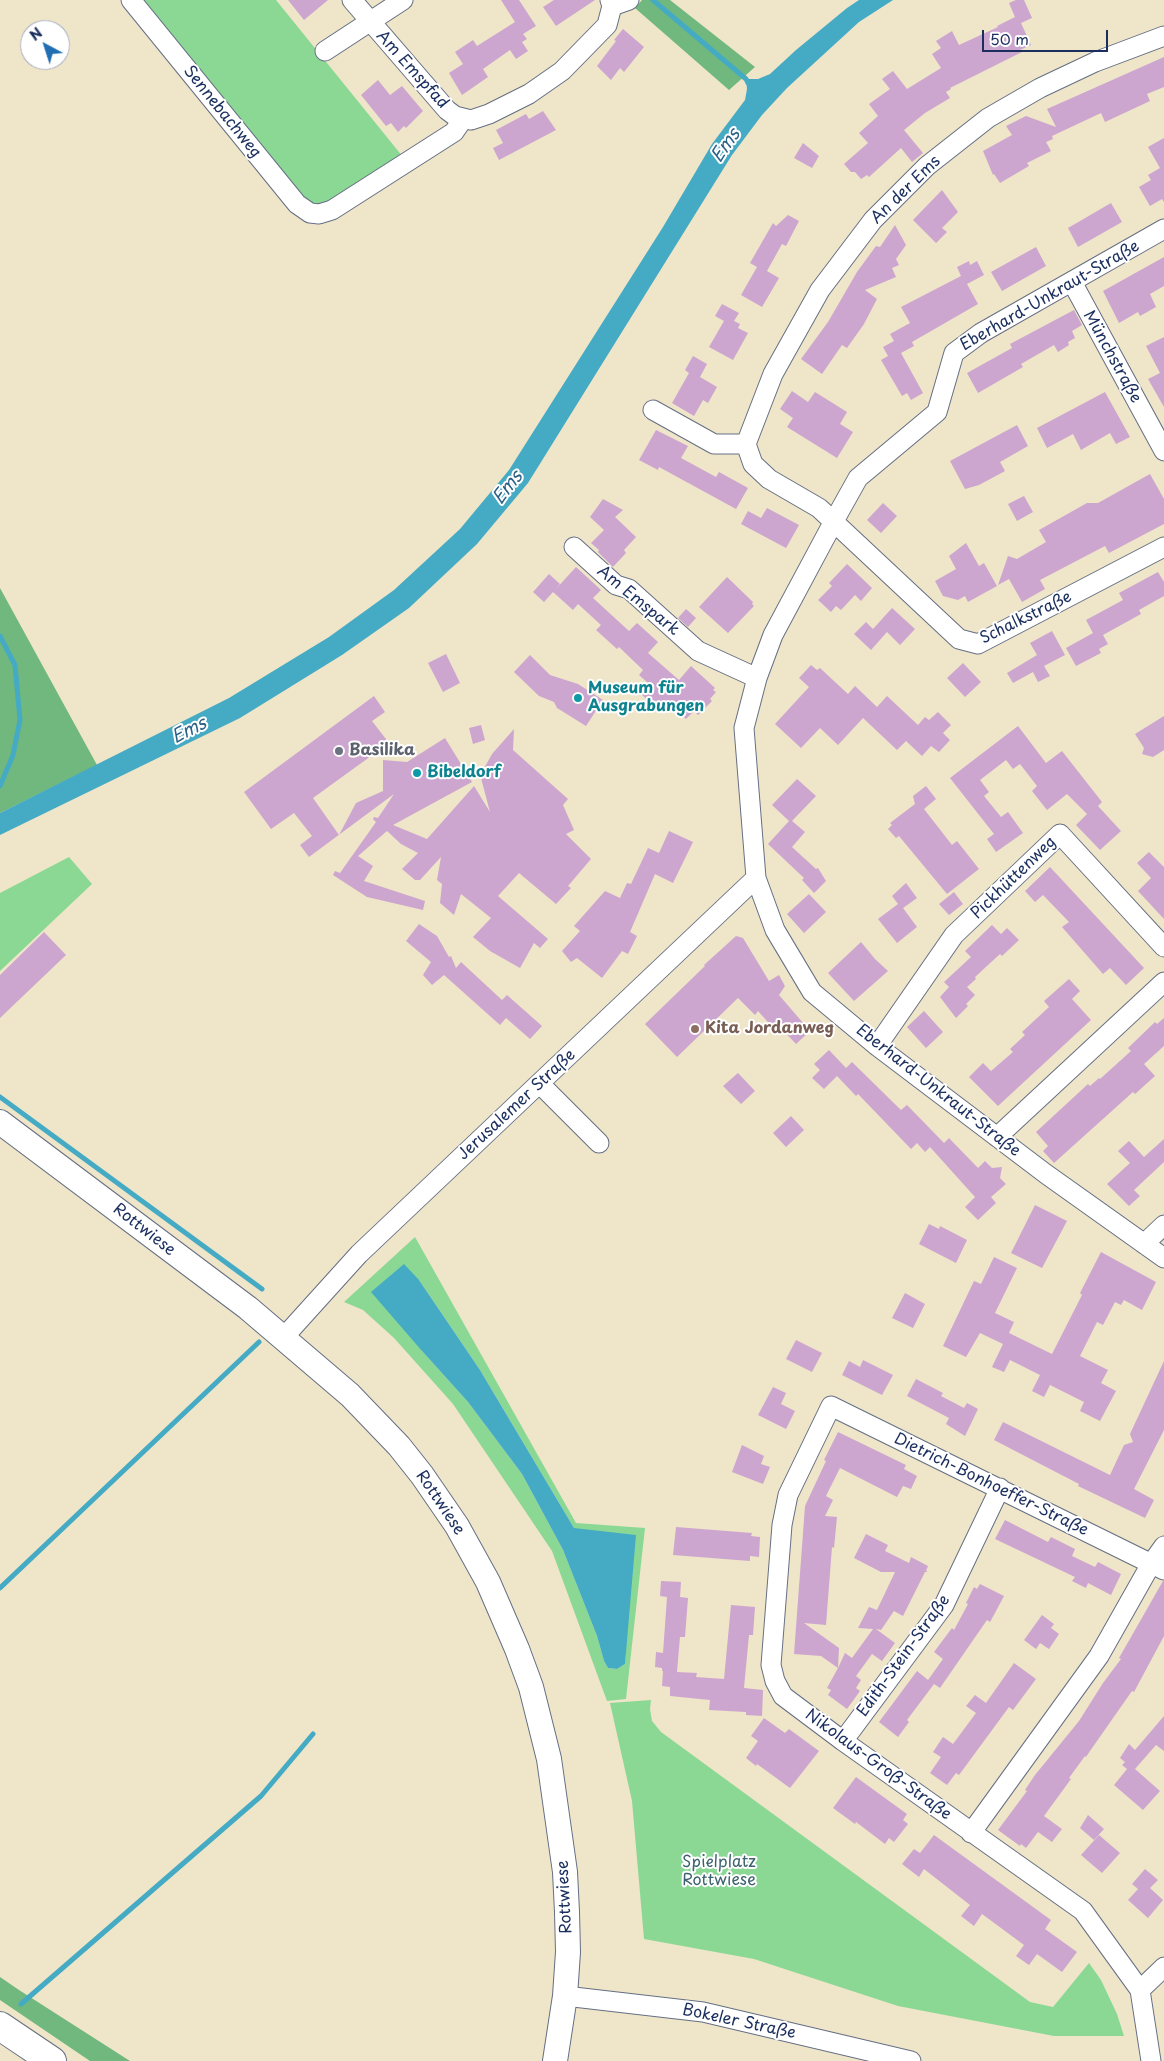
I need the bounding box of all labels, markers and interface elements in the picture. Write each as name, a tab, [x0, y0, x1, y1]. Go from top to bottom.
north arrow	[20, 20, 70, 70]
scale bar	[984, 20, 1110, 52]
text: N	[25, 22, 47, 46]
street label: Am Emspfad	[372, 27, 452, 113]
text: 50 m	[990, 27, 1029, 50]
street label: Sennebachweg	[179, 62, 265, 162]
water label: Ems	[707, 125, 745, 167]
street label: An der Ems	[867, 152, 945, 228]
street label: Eberhard-Unkraut-Straße	[957, 237, 1143, 355]
street label: Münchstraße	[1079, 308, 1145, 406]
water label: Ems	[488, 467, 528, 509]
street label: Am Emspark	[593, 562, 683, 640]
street label: Schalkstraße	[977, 588, 1075, 648]
place label: Museum für Ausgrabungen	[588, 679, 704, 717]
marker: Museum für Ausgrabungen	[572, 692, 584, 704]
water label: Ems	[168, 713, 210, 749]
place label: Basilika	[349, 741, 415, 761]
marker: Basilika	[333, 745, 345, 757]
place label: Bibeldorf	[427, 763, 501, 783]
marker: Bibeldorf	[411, 767, 423, 779]
street label: Pickhüttenweg	[968, 833, 1060, 923]
place label: Kita Jordanweg	[705, 1019, 834, 1039]
street label: Eberhard-Unkraut-Straße	[852, 1021, 1024, 1161]
marker: Kita Jordanweg	[689, 1023, 701, 1035]
street label: Jerusalemer Straße	[454, 1046, 580, 1164]
street label: Rottwiese	[109, 1200, 179, 1260]
street label: Dietrich-Bonhoeffer-Straße	[891, 1430, 1091, 1540]
street label: Rottwiese	[411, 1467, 469, 1539]
street label: Edith-Stein-Straße	[853, 1591, 955, 1721]
street label: Nikolaus-Groß-Straße	[801, 1706, 955, 1824]
park label: Spielplatz Rottwiese	[682, 1853, 756, 1891]
street label: Rottwiese	[553, 1860, 577, 1934]
street label: Bokeler Straße	[680, 2001, 798, 2043]

